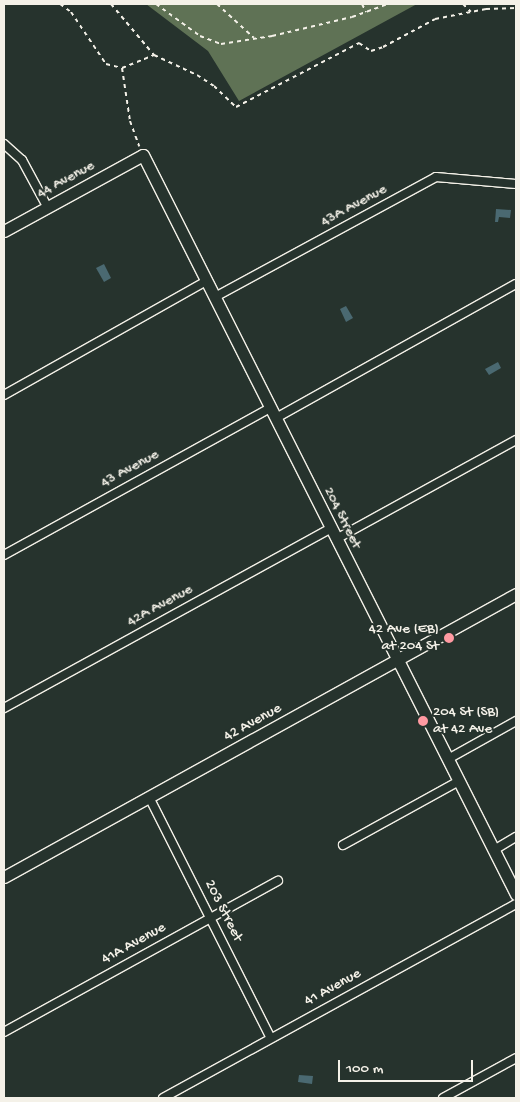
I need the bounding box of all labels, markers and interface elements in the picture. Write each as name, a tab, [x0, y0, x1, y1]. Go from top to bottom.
street label: 44 Avenue	[34, 157, 98, 203]
street label: 43A Avenue	[318, 181, 390, 231]
street label: 43 Avenue	[98, 446, 162, 492]
street label: 204 Street	[319, 484, 365, 552]
street label: 42A Avenue	[124, 581, 196, 631]
place label: 42 Ave (EB) at 204 St	[369, 620, 439, 655]
marker: 42 Ave (EB) at 204 St	[443, 632, 455, 644]
street label: 42 Avenue	[221, 700, 285, 746]
place label: 204 St (SB) at 42 Ave	[433, 703, 499, 738]
marker: 204 St (SB) at 42 Ave	[417, 715, 429, 727]
street label: 203 Street	[200, 877, 246, 945]
street label: 41A Avenue	[99, 919, 169, 969]
street label: 41 Avenue	[302, 965, 364, 1011]
scale bar	[340, 1050, 475, 1082]
text: 100 m	[346, 1060, 383, 1078]

